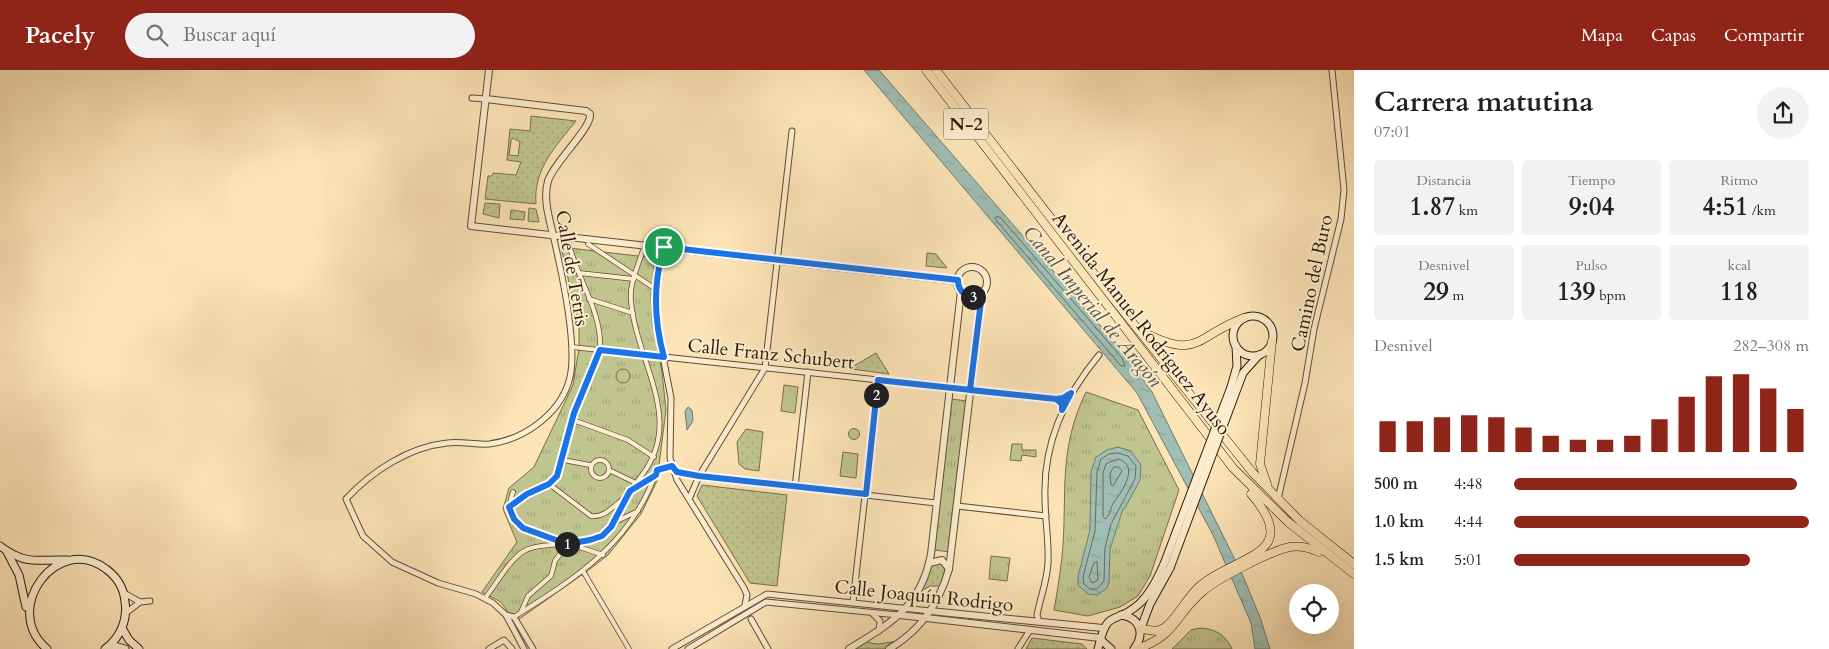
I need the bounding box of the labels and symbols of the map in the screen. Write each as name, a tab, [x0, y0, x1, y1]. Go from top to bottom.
road number: N-2	[944, 109, 988, 140]
street label: Avenida Manuel Rodríguez Ayuso	[1046, 206, 1237, 441]
street label: Calle de Tetris	[549, 208, 595, 328]
street label: Camino del Buro	[1285, 212, 1339, 354]
water label: Canal Imperial de Aragón	[1017, 220, 1168, 393]
pin	[643, 226, 685, 268]
pin: 3	[960, 284, 986, 310]
street label: Calle Franz Schubert	[686, 332, 855, 376]
pin: 2	[864, 382, 888, 408]
pin: 1	[554, 532, 580, 556]
street label: Calle Joaquín Rodrigo	[833, 574, 1015, 618]

